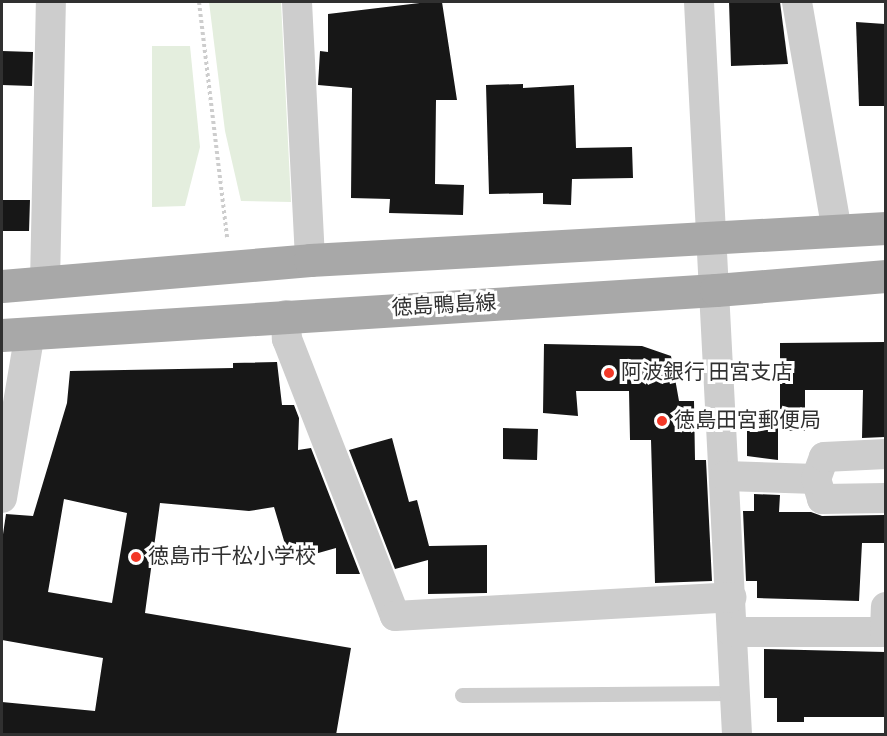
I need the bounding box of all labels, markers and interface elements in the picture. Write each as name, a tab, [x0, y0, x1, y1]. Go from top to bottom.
street label: 徳島鴨島線	[391, 291, 497, 321]
place label: 阿波銀行 田宮支店	[621, 360, 792, 386]
marker: 阿波銀行 田宮支店	[602, 366, 616, 380]
place label: 徳島田宮郵便局	[674, 408, 821, 434]
marker: 徳島田宮郵便局	[655, 414, 669, 428]
place label: 徳島市千松小学校	[148, 544, 316, 570]
marker: 徳島市千松小学校	[129, 550, 143, 564]

